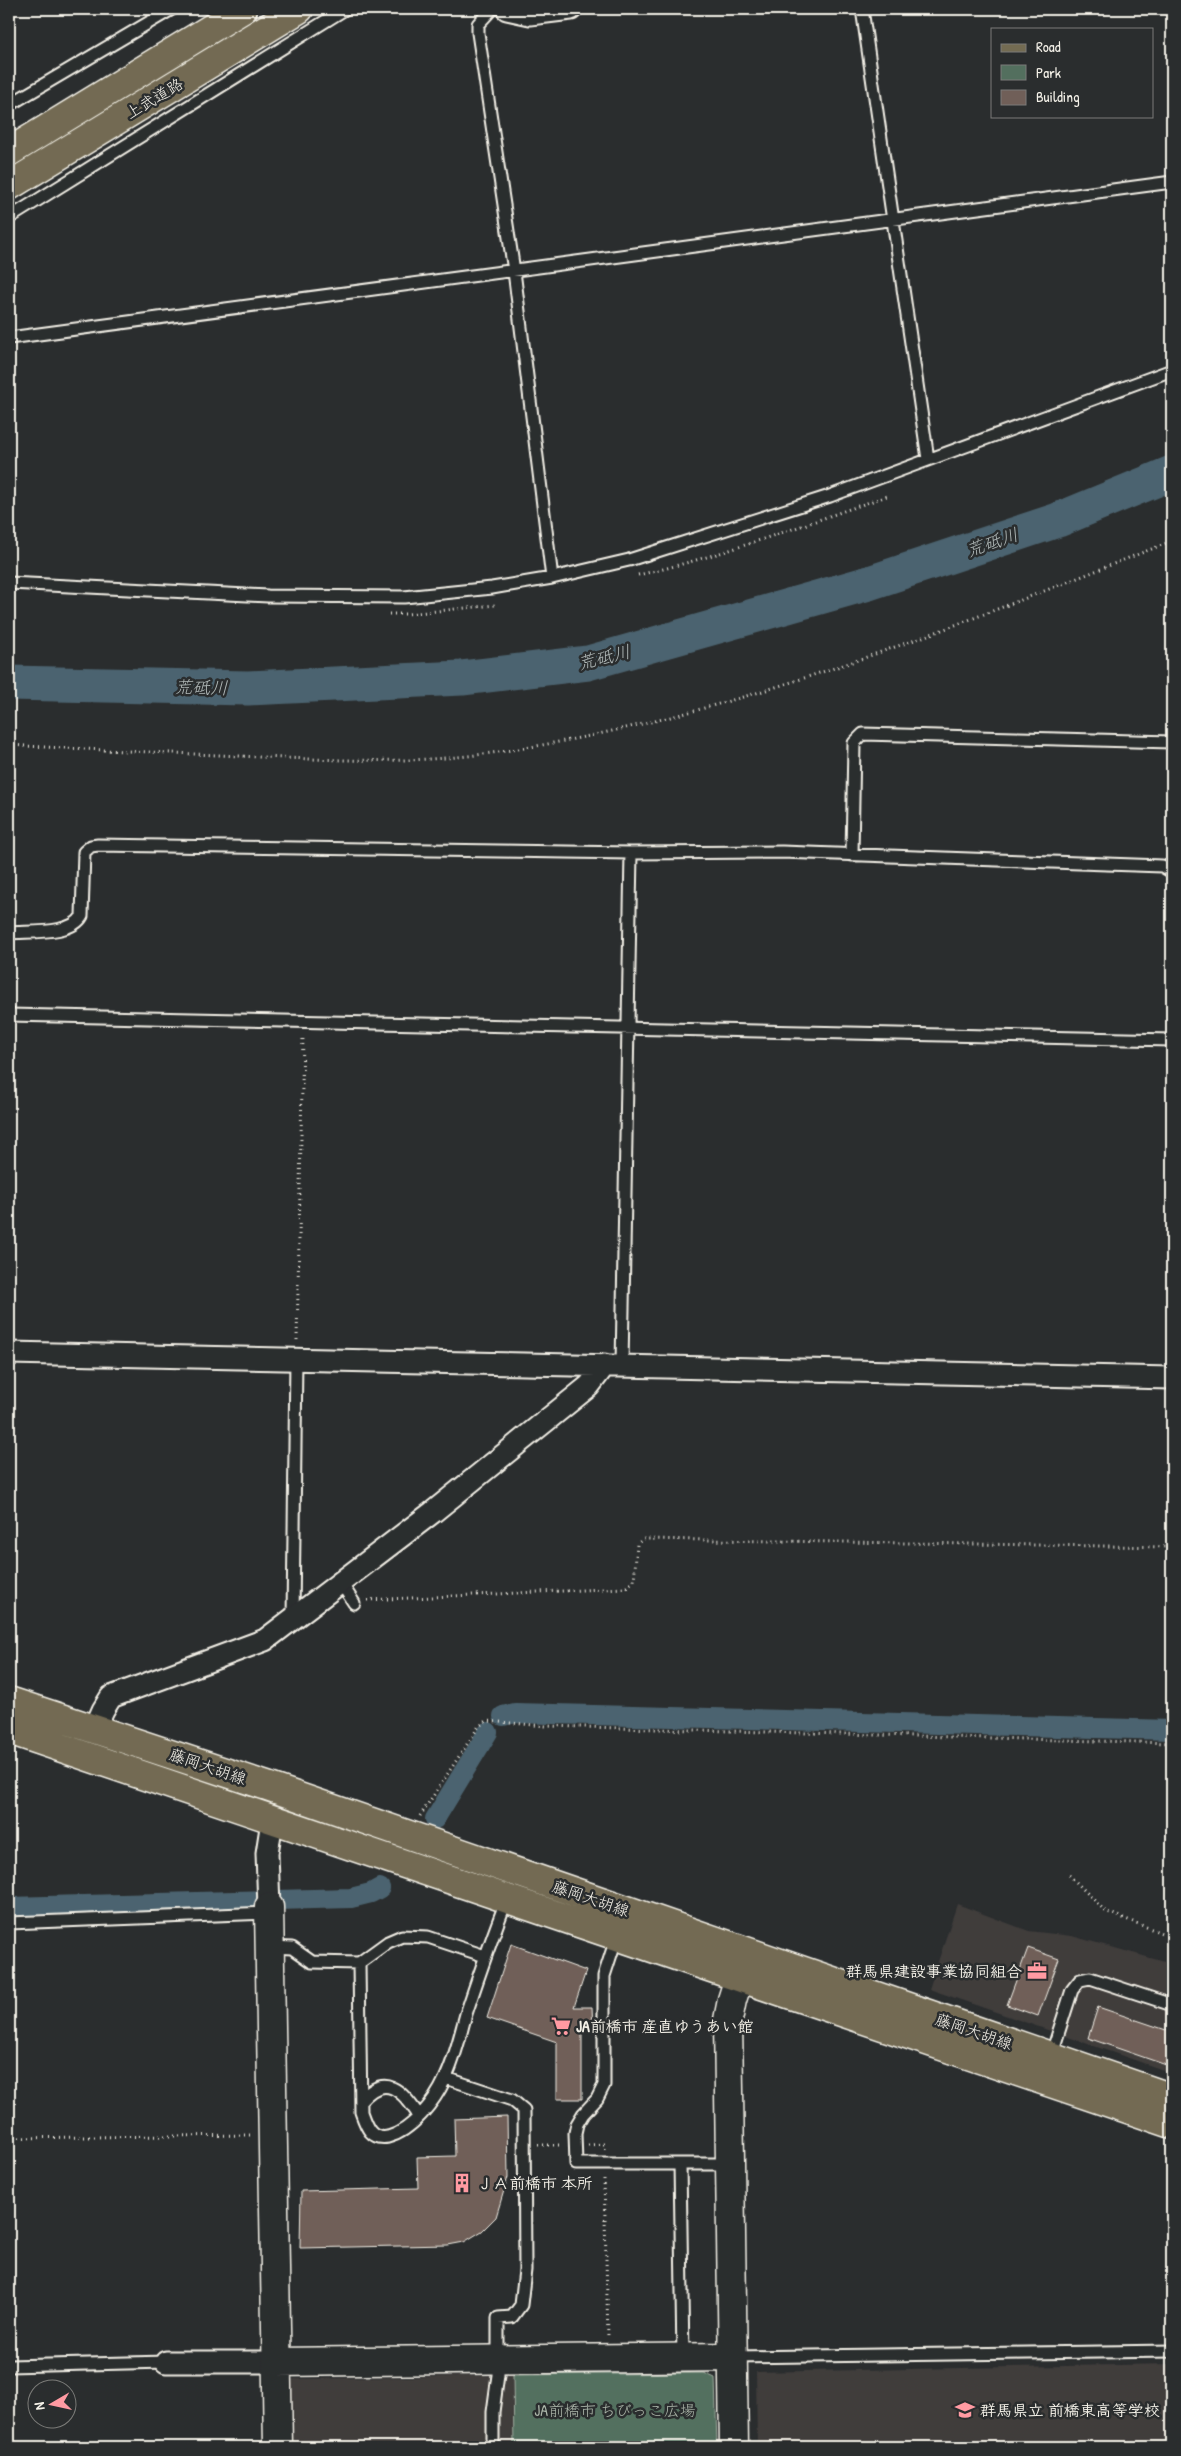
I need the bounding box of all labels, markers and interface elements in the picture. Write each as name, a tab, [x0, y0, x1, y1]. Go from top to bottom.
legend	[991, 28, 1154, 118]
text: Road	[1036, 36, 1061, 57]
text: Park	[1036, 62, 1061, 83]
street label: 上武道路	[121, 72, 187, 124]
text: Building	[1036, 86, 1080, 107]
water label: 荒砥川	[962, 521, 1022, 563]
water label: 荒砥川	[575, 638, 633, 676]
water label: 荒砥川	[174, 674, 228, 700]
street label: 藤岡大胡線	[167, 1743, 249, 1789]
street label: 藤岡大胡線	[550, 1875, 632, 1921]
place label: 群馬県建設事業協同組合	[846, 1960, 1022, 1982]
office icon: 群馬県建設事業協同組合	[1026, 1960, 1048, 1982]
street label: 藤岡大胡線	[933, 2008, 1015, 2054]
supermarket icon: JA前橋市 産直ゆうあい館	[550, 2015, 572, 2037]
place label: JA前橋市 産直ゆうあい館	[576, 2015, 753, 2037]
building icon: ＪＡ前橋市 本所	[451, 2172, 473, 2194]
place label: ＪＡ前橋市 本所	[477, 2172, 593, 2194]
north arrow	[28, 2378, 78, 2428]
park label: JA前橋市 ちびっこ広場	[534, 2399, 696, 2421]
school or university icon: 群馬県立 前橋東高等学校	[954, 2399, 976, 2421]
place label: 群馬県立 前橋東高等学校	[980, 2399, 1160, 2421]
text: N	[29, 2400, 49, 2411]

